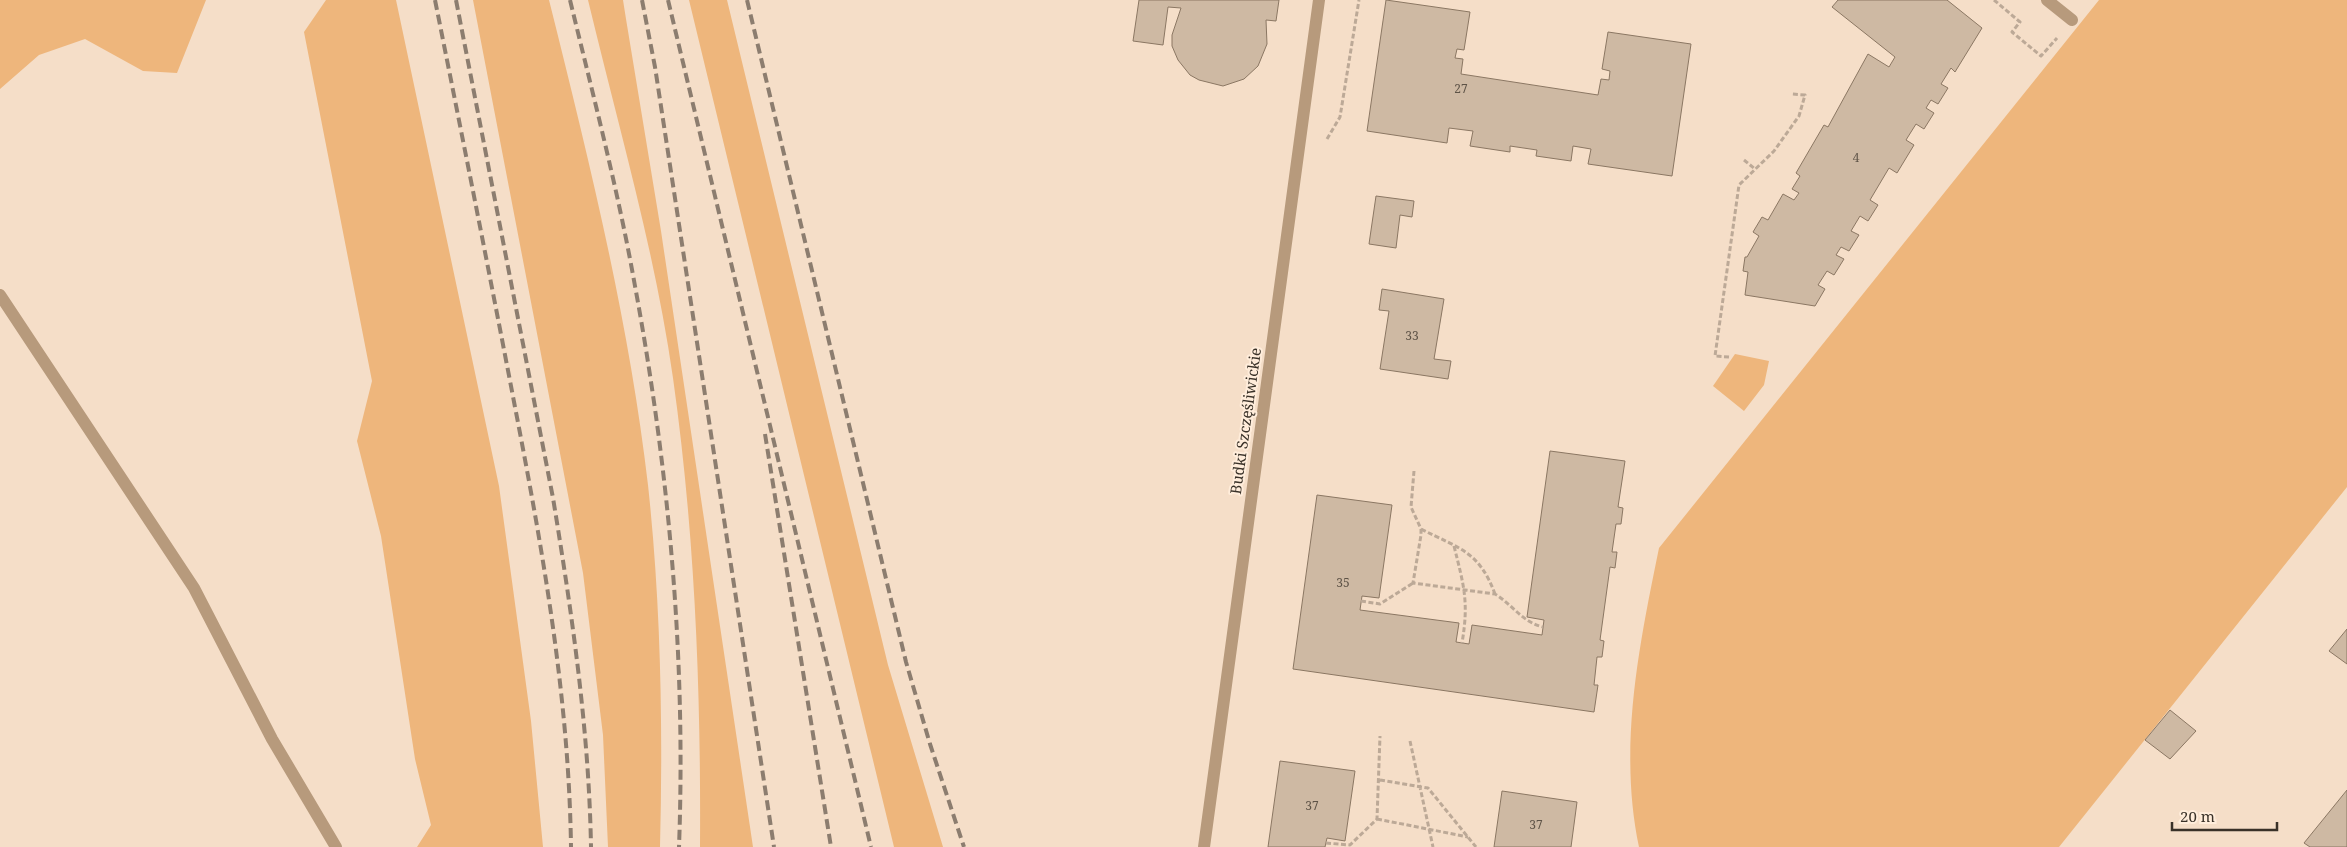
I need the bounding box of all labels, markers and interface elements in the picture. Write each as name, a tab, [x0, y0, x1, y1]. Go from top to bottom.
house number: 27	[1454, 80, 1468, 97]
house number: 4	[1853, 149, 1860, 166]
house number: 33	[1405, 327, 1419, 344]
street label: Budki Szczęśliwickie	[1225, 346, 1265, 496]
house number: 35	[1336, 574, 1350, 591]
house number: 37	[1305, 797, 1319, 814]
scale bar	[2172, 800, 2277, 832]
text: 20 m	[2180, 806, 2215, 826]
house number: 37	[1529, 816, 1543, 833]

